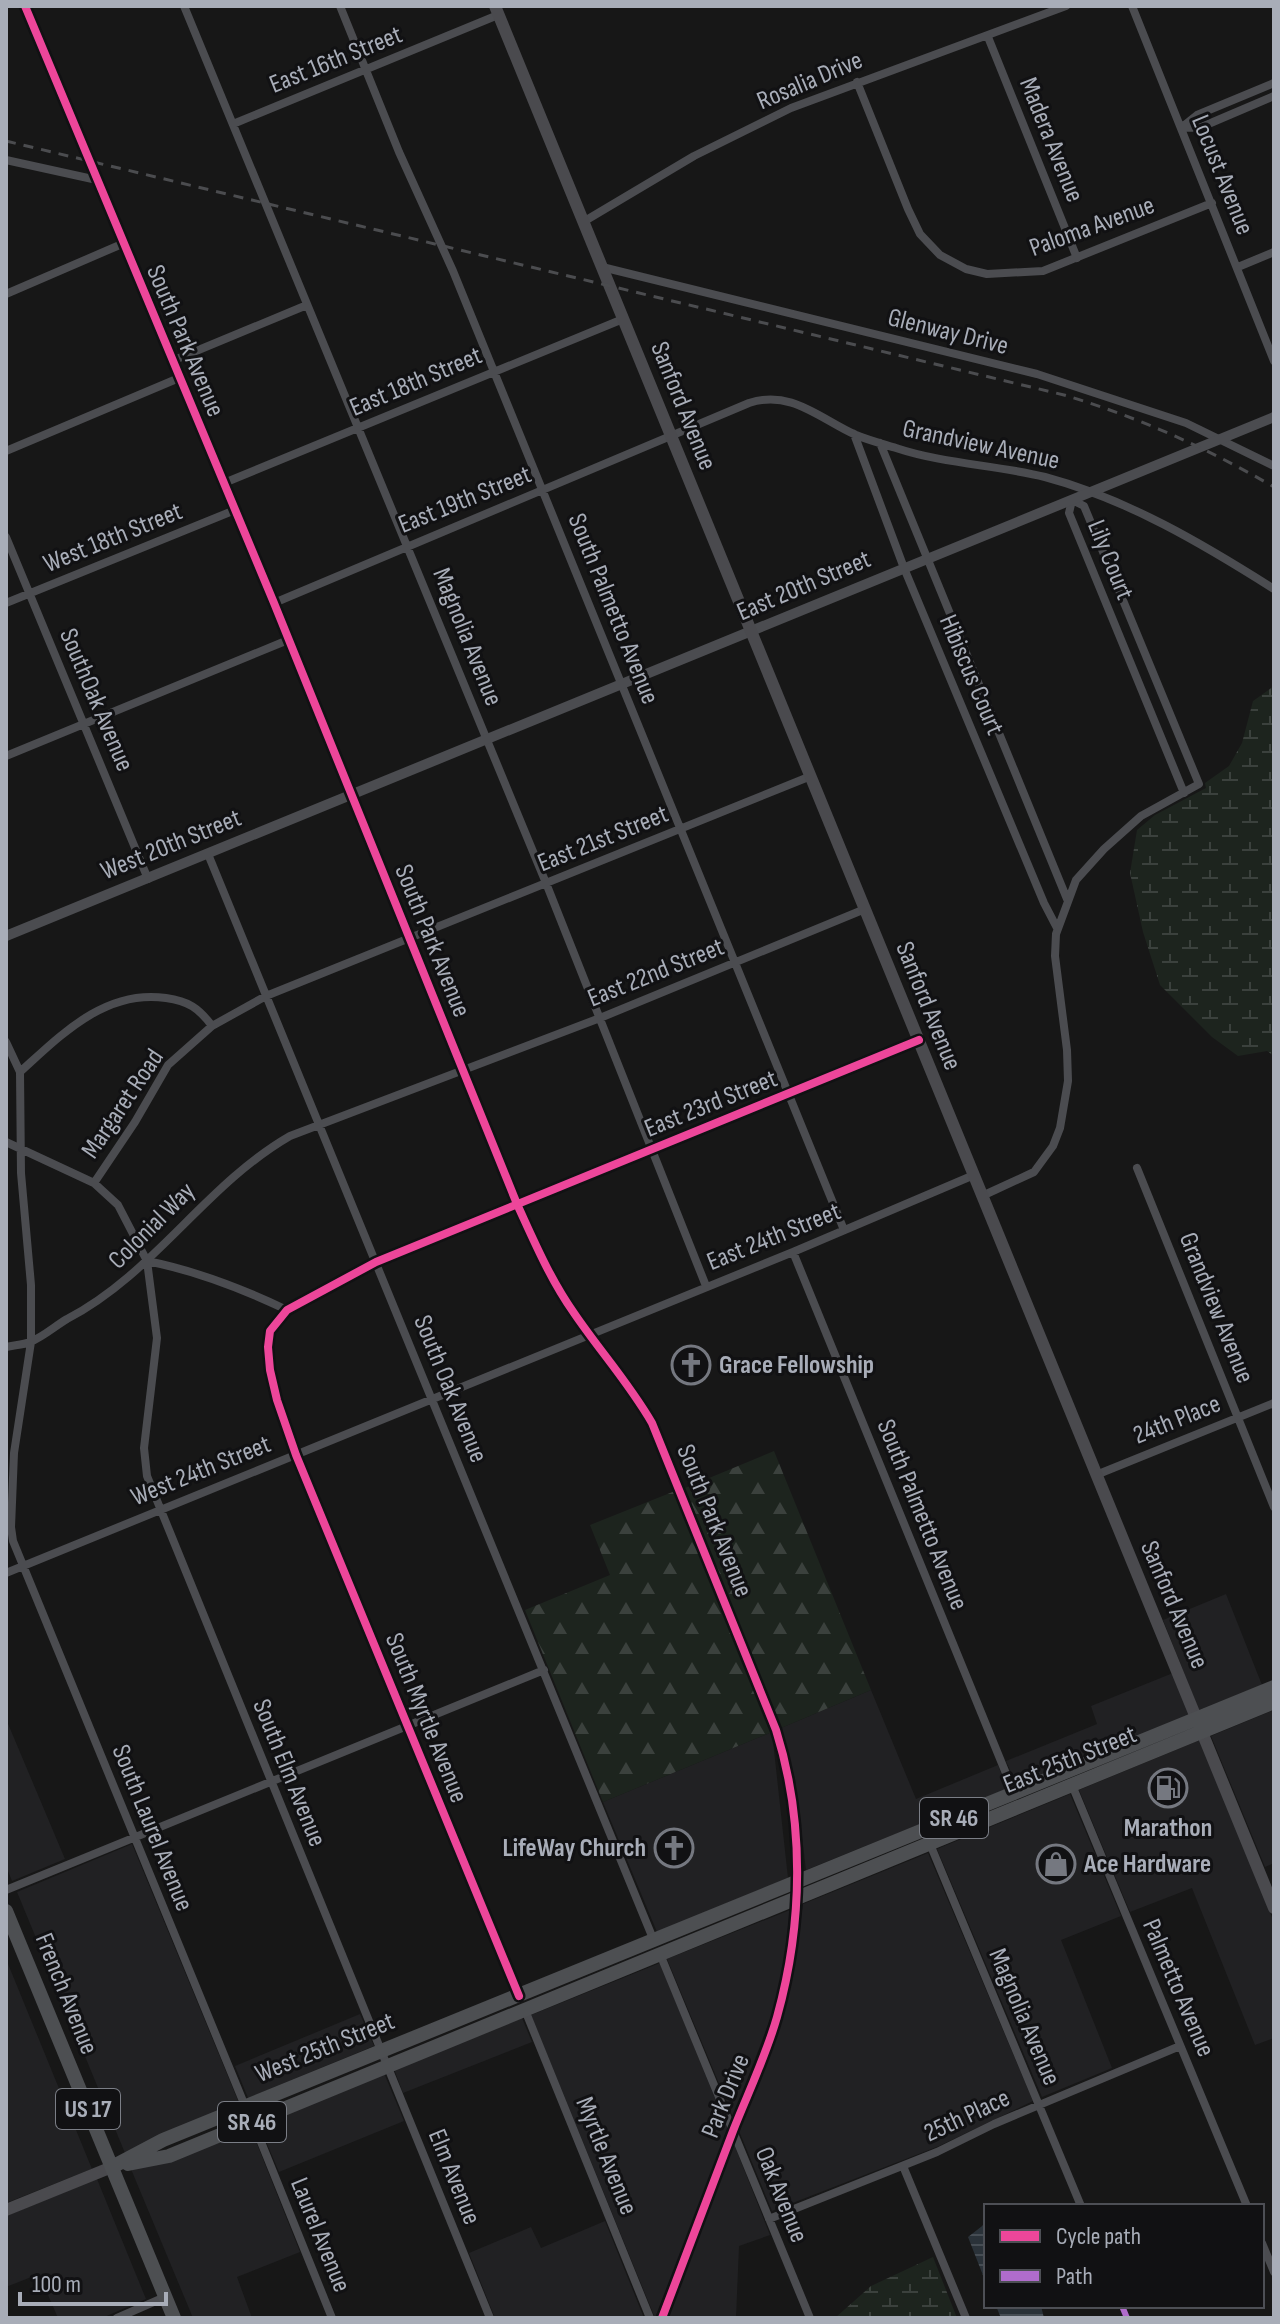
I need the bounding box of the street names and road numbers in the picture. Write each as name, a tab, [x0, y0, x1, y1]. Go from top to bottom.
street label: East 16th Street	[265, 19, 407, 101]
street label: Rosalia Drive	[753, 45, 867, 117]
street label: Madera Avenue	[1012, 73, 1090, 207]
street label: Locust Avenue	[1184, 111, 1260, 239]
street label: Paloma Avenue	[1025, 190, 1159, 264]
street label: South Park Avenue	[139, 261, 231, 421]
street label: Glenway Drive	[885, 302, 1011, 362]
street label: Sanford Avenue	[643, 337, 723, 475]
street label: East 18th Street	[345, 340, 487, 424]
street label: Grandview Avenue	[900, 413, 1062, 477]
street label: East 19th Street	[394, 459, 536, 541]
street label: West 18th Street	[39, 496, 187, 580]
street label: South Palmetto Avenue	[561, 509, 665, 709]
street label: Lily Court	[1080, 516, 1140, 604]
street label: East 20th Street	[733, 544, 876, 628]
street label: Magnolia Avenue	[425, 564, 509, 710]
street label: Hibiscus Court	[932, 610, 1010, 740]
street label: SouthOak Avenue	[52, 624, 140, 776]
street label: East 21st Street	[533, 799, 673, 879]
street label: West 20th Street	[96, 803, 246, 887]
street label: South Park Avenue	[387, 860, 477, 1022]
street label: East 22nd Street	[583, 932, 729, 1014]
street label: Sanford Avenue	[888, 937, 968, 1075]
street label: Margaret Road	[75, 1043, 171, 1165]
street label: East 23rd Street	[640, 1063, 782, 1145]
street label: Colonial Way	[102, 1176, 202, 1276]
street label: East 24th Street	[703, 1196, 845, 1278]
street label: Grandview Avenue	[1172, 1228, 1260, 1388]
street label: South Oak Avenue	[406, 1311, 494, 1467]
street label: 24th Place	[1129, 1389, 1225, 1451]
street label: South Palmetto Avenue	[870, 1415, 974, 1615]
street label: West 24th Street	[127, 1429, 275, 1513]
street label: South Park Avenue	[669, 1440, 759, 1602]
street label: Sanford Avenue	[1133, 1537, 1215, 1673]
street label: South Myrtle Avenue	[378, 1629, 474, 1807]
street label: South Elm Avenue	[245, 1695, 333, 1851]
street label: East 25th Street	[999, 1719, 1141, 1801]
street label: South Laurel Avenue	[105, 1740, 199, 1916]
road number: SR 46	[920, 1798, 988, 1838]
street label: Palmetto Avenue	[1135, 1914, 1221, 2062]
street label: French Avenue	[28, 1929, 104, 2059]
street label: Magnolia Avenue	[981, 1944, 1067, 2090]
street label: West 25th Street	[251, 2006, 399, 2090]
street label: Park Drive	[695, 2050, 757, 2142]
street label: 25th Place	[919, 2083, 1015, 2149]
road number: US 17	[56, 2089, 120, 2129]
street label: Myrtle Avenue	[568, 2093, 644, 2219]
road number: SR 46	[218, 2102, 286, 2142]
street label: Elm Avenue	[421, 2125, 487, 2229]
street label: Oak Avenue	[748, 2143, 814, 2247]
street label: Laurel Avenue	[283, 2173, 357, 2297]

